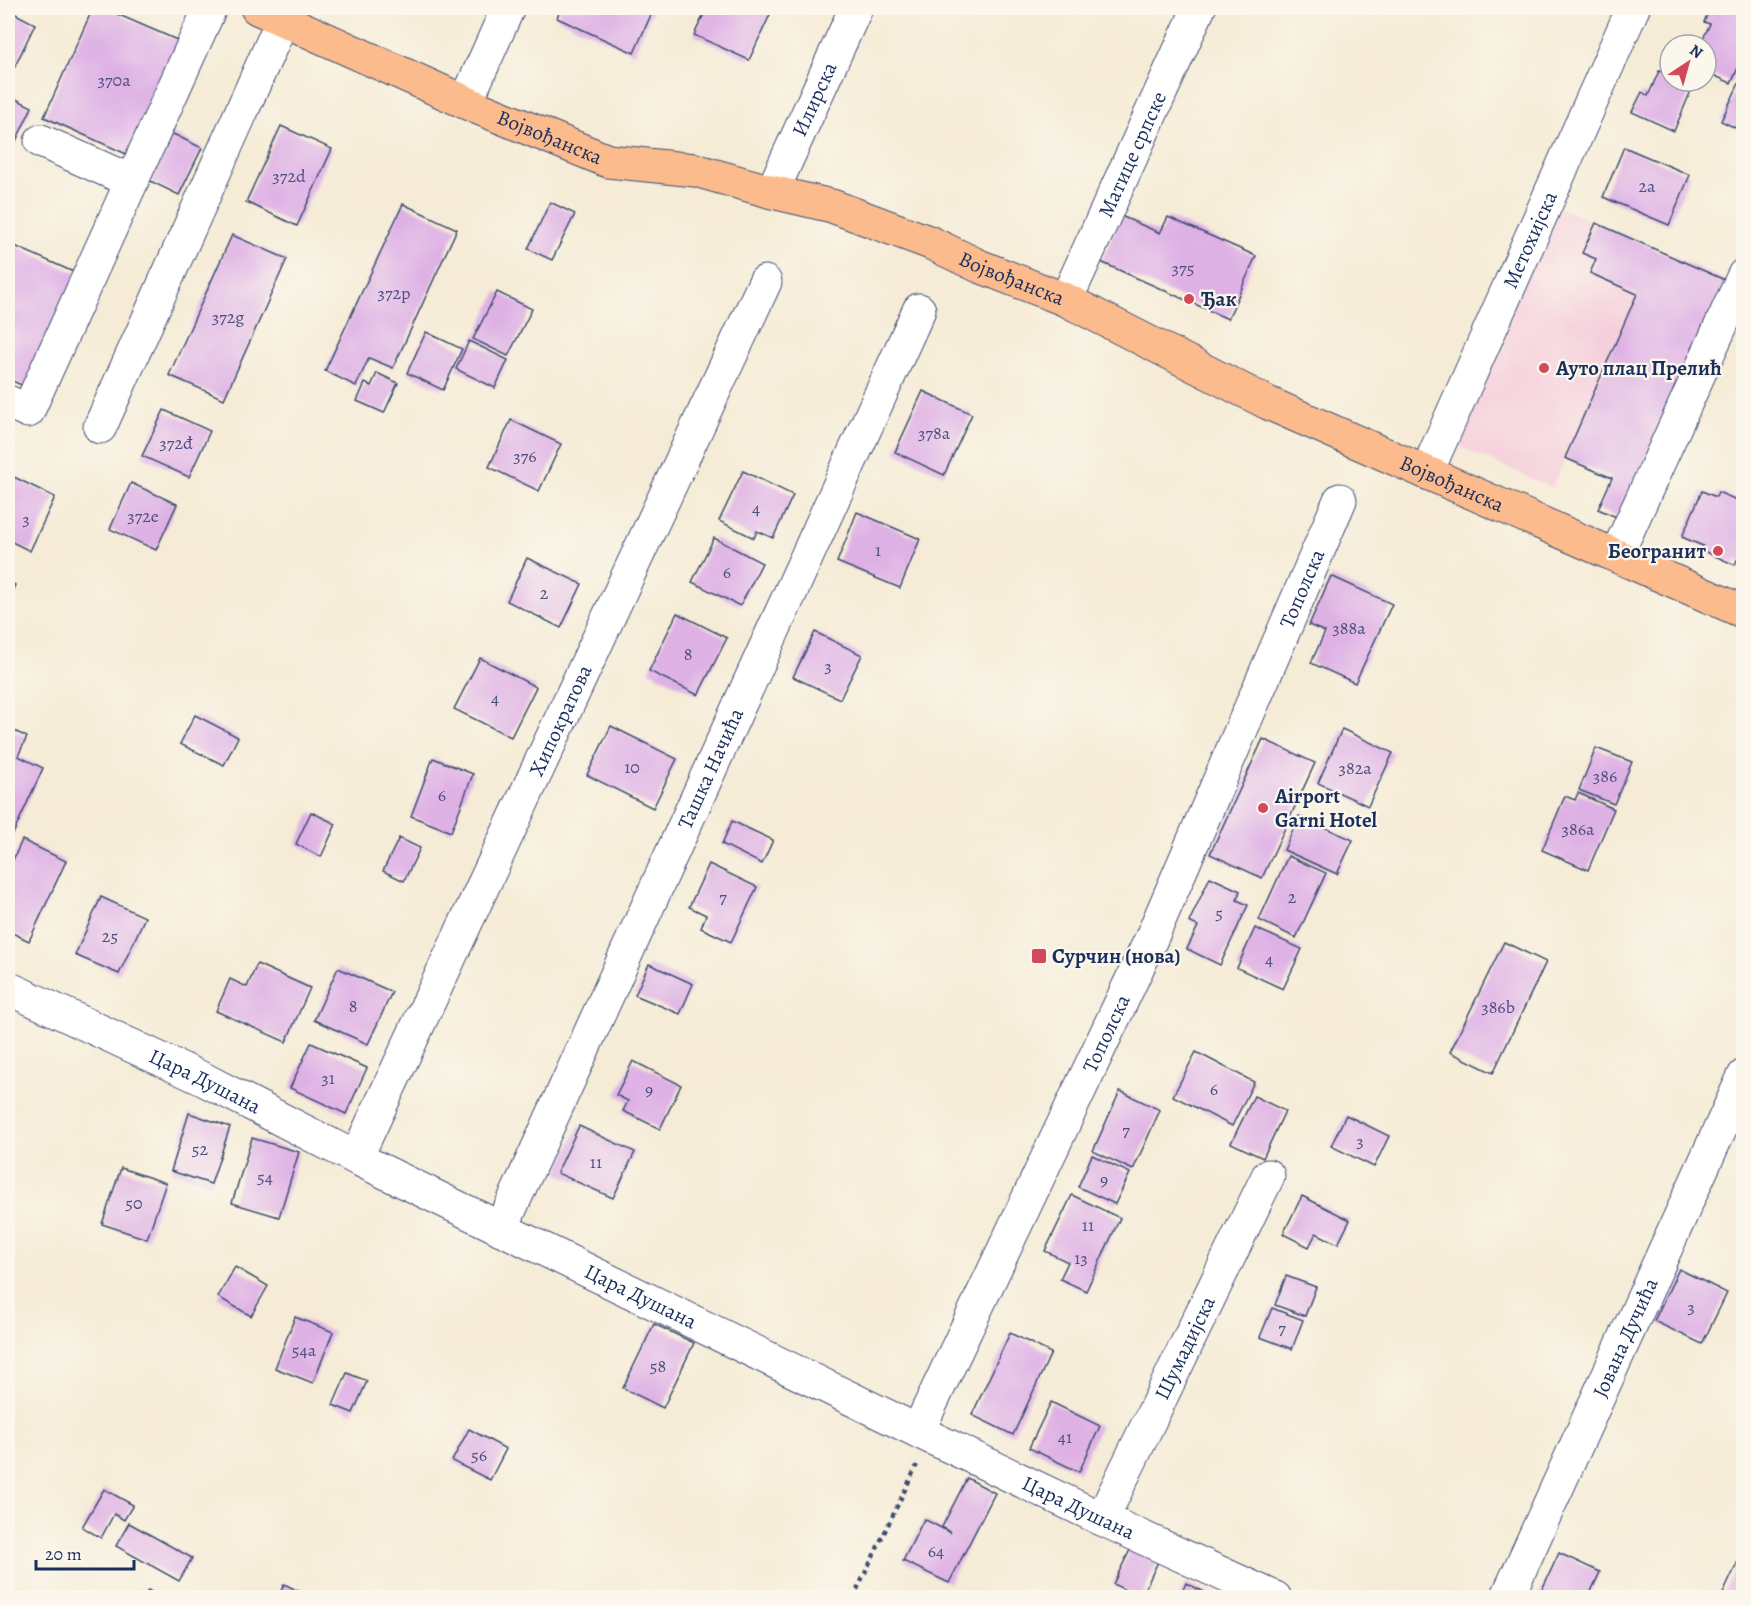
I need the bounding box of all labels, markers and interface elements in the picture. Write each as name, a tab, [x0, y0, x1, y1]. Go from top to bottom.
north arrow	[1658, 33, 1718, 93]
text: N	[1685, 39, 1708, 64]
street label: Илирска	[785, 57, 844, 141]
house number: 370a	[97, 68, 131, 92]
street label: Матице српске	[1091, 87, 1173, 222]
street label: Војвођанска	[493, 103, 607, 171]
house number: 372d	[272, 164, 306, 188]
house number: 2a	[1639, 174, 1656, 198]
street label: Метохијска	[1496, 186, 1564, 293]
street label: Војвођанска	[954, 244, 1069, 312]
house number: 375	[1172, 256, 1194, 280]
house number: 372p	[377, 281, 411, 305]
place label: Ђак	[1201, 285, 1237, 313]
marker: Ђак	[1182, 292, 1196, 306]
house number: 372g	[212, 305, 244, 329]
place label: Ауто плац Прелић	[1555, 354, 1722, 382]
marker: Ауто плац Прелић	[1537, 361, 1551, 375]
house number: 378a	[918, 421, 951, 445]
house number: 372đ	[159, 431, 193, 455]
house number: 376	[513, 444, 537, 468]
street label: Војвођанска	[1395, 449, 1509, 519]
house number: 4	[752, 496, 760, 520]
house number: 372e	[127, 504, 159, 528]
house number: 3	[22, 507, 30, 531]
place label: Београнит	[1608, 537, 1706, 565]
house number: 1	[875, 538, 881, 562]
street label: Тополска	[1273, 544, 1331, 632]
marker: Београнит	[1711, 544, 1725, 558]
house number: 6	[723, 560, 731, 584]
house number: 2	[540, 581, 549, 605]
house number: 388a	[1332, 616, 1366, 640]
house number: 8	[684, 642, 692, 666]
house number: 3	[824, 654, 832, 678]
street label: Хипократова	[522, 660, 599, 781]
house number: 4	[491, 686, 499, 710]
street label: Ташка Начића	[671, 703, 750, 833]
house number: 10	[624, 755, 640, 779]
house number: 382a	[1338, 756, 1372, 780]
house number: 386	[1593, 764, 1617, 788]
place label: Airport Garni Hotel	[1274, 782, 1378, 834]
house number: 6	[438, 783, 446, 807]
marker: Airport Garni Hotel	[1256, 801, 1270, 815]
house number: 386a	[1562, 817, 1595, 841]
house number: 7	[719, 885, 727, 909]
house number: 2	[1288, 885, 1297, 909]
house number: 5	[1215, 901, 1223, 925]
house number: 25	[102, 924, 118, 948]
place label: Сурчин (нова)	[1052, 942, 1181, 970]
marker: Сурчин (нова)	[1030, 947, 1048, 965]
house number: 4	[1265, 947, 1273, 971]
street label: Тополска	[1076, 990, 1137, 1077]
house number: 8	[349, 994, 357, 1018]
house number: 386b	[1481, 995, 1515, 1019]
street label: Цара Душана	[145, 1042, 266, 1121]
house number: 31	[321, 1066, 335, 1090]
house number: 6	[1210, 1077, 1218, 1101]
house number: 9	[645, 1078, 653, 1102]
house number: 7	[1122, 1118, 1130, 1142]
house number: 3	[1356, 1129, 1364, 1153]
house number: 52	[192, 1137, 209, 1161]
house number: 11	[590, 1150, 602, 1174]
house number: 54	[257, 1165, 273, 1189]
house number: 9	[1100, 1168, 1108, 1192]
house number: 50	[125, 1191, 143, 1215]
house number: 11	[1082, 1213, 1094, 1237]
house number: 13	[1074, 1246, 1088, 1270]
street label: Цара Душана	[580, 1257, 702, 1336]
street label: Јована Дучића	[1586, 1273, 1665, 1402]
street label: Шумадијска	[1148, 1291, 1222, 1405]
house number: 3	[1687, 1295, 1695, 1319]
house number: 7	[1278, 1316, 1286, 1340]
house number: 54a	[292, 1338, 317, 1362]
house number: 58	[650, 1354, 666, 1378]
house number: 41	[1058, 1425, 1072, 1449]
house number: 56	[471, 1443, 487, 1467]
street label: Цара Душана	[1018, 1469, 1139, 1546]
scale bar	[36, 1533, 134, 1571]
house number: 64	[928, 1539, 944, 1563]
text: 20 m	[45, 1542, 82, 1566]

